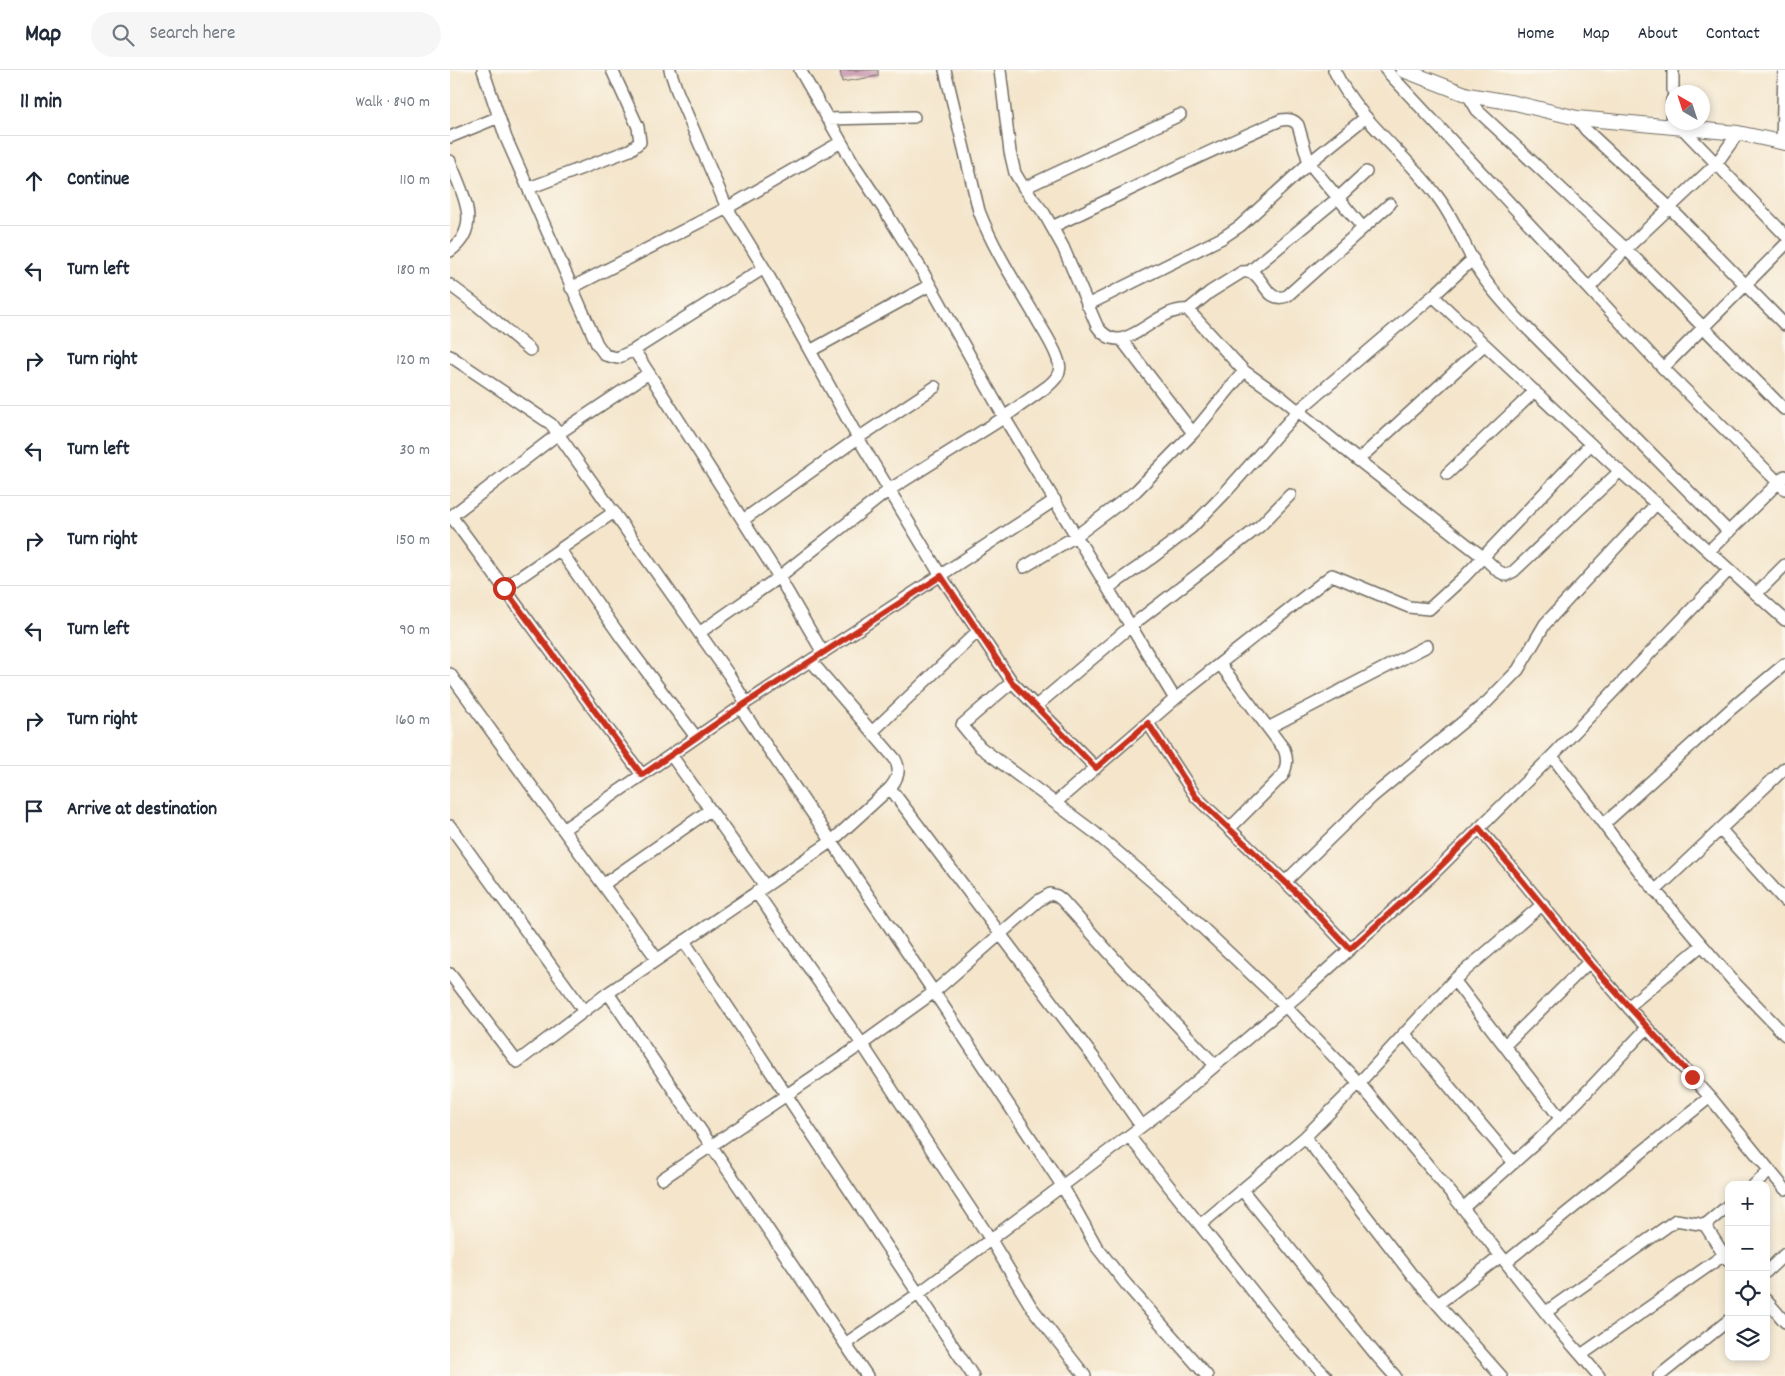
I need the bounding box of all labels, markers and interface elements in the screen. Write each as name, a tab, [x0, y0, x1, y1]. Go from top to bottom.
search box	[91, 12, 441, 57]
text: Map	[25, 18, 61, 52]
icon: search	[109, 21, 137, 49]
text: Search here	[149, 21, 235, 48]
text: Home	[1517, 22, 1554, 47]
text: Map	[1582, 22, 1610, 47]
text: About	[1638, 22, 1678, 47]
text: Contact	[1706, 22, 1760, 47]
north arrow	[1665, 85, 1710, 130]
text: 11 min	[20, 88, 62, 118]
text: Walk · 840 m	[356, 91, 430, 114]
icon: ahead	[20, 167, 48, 195]
text: Continue	[67, 167, 129, 194]
text: 110 m	[400, 169, 430, 192]
icon: left	[20, 257, 48, 285]
text: Turn left	[67, 257, 130, 284]
text: 180 m	[397, 259, 430, 282]
icon: right	[20, 347, 48, 375]
text: Turn right	[67, 347, 138, 374]
text: 120 m	[396, 349, 430, 372]
icon: left	[20, 437, 48, 465]
text: Turn left	[67, 437, 130, 464]
text: 30 m	[400, 439, 430, 462]
icon: right	[20, 527, 48, 555]
text: Turn right	[67, 527, 138, 554]
text: 150 m	[396, 529, 430, 552]
route start	[493, 577, 516, 600]
icon: left	[20, 617, 48, 645]
text: Turn left	[67, 617, 130, 644]
text: 90 m	[399, 619, 430, 642]
icon: right	[20, 707, 48, 735]
text: Turn right	[67, 707, 138, 734]
text: 160 m	[395, 709, 430, 732]
icon: arrive	[20, 797, 48, 825]
text: Arrive at destination	[67, 797, 217, 824]
route end	[1681, 1066, 1704, 1089]
map controls	[1725, 1181, 1770, 1361]
button: +	[1725, 1181, 1770, 1226]
button: −	[1725, 1226, 1770, 1271]
button: locate	[1725, 1271, 1770, 1316]
button: layers	[1725, 1316, 1770, 1361]

